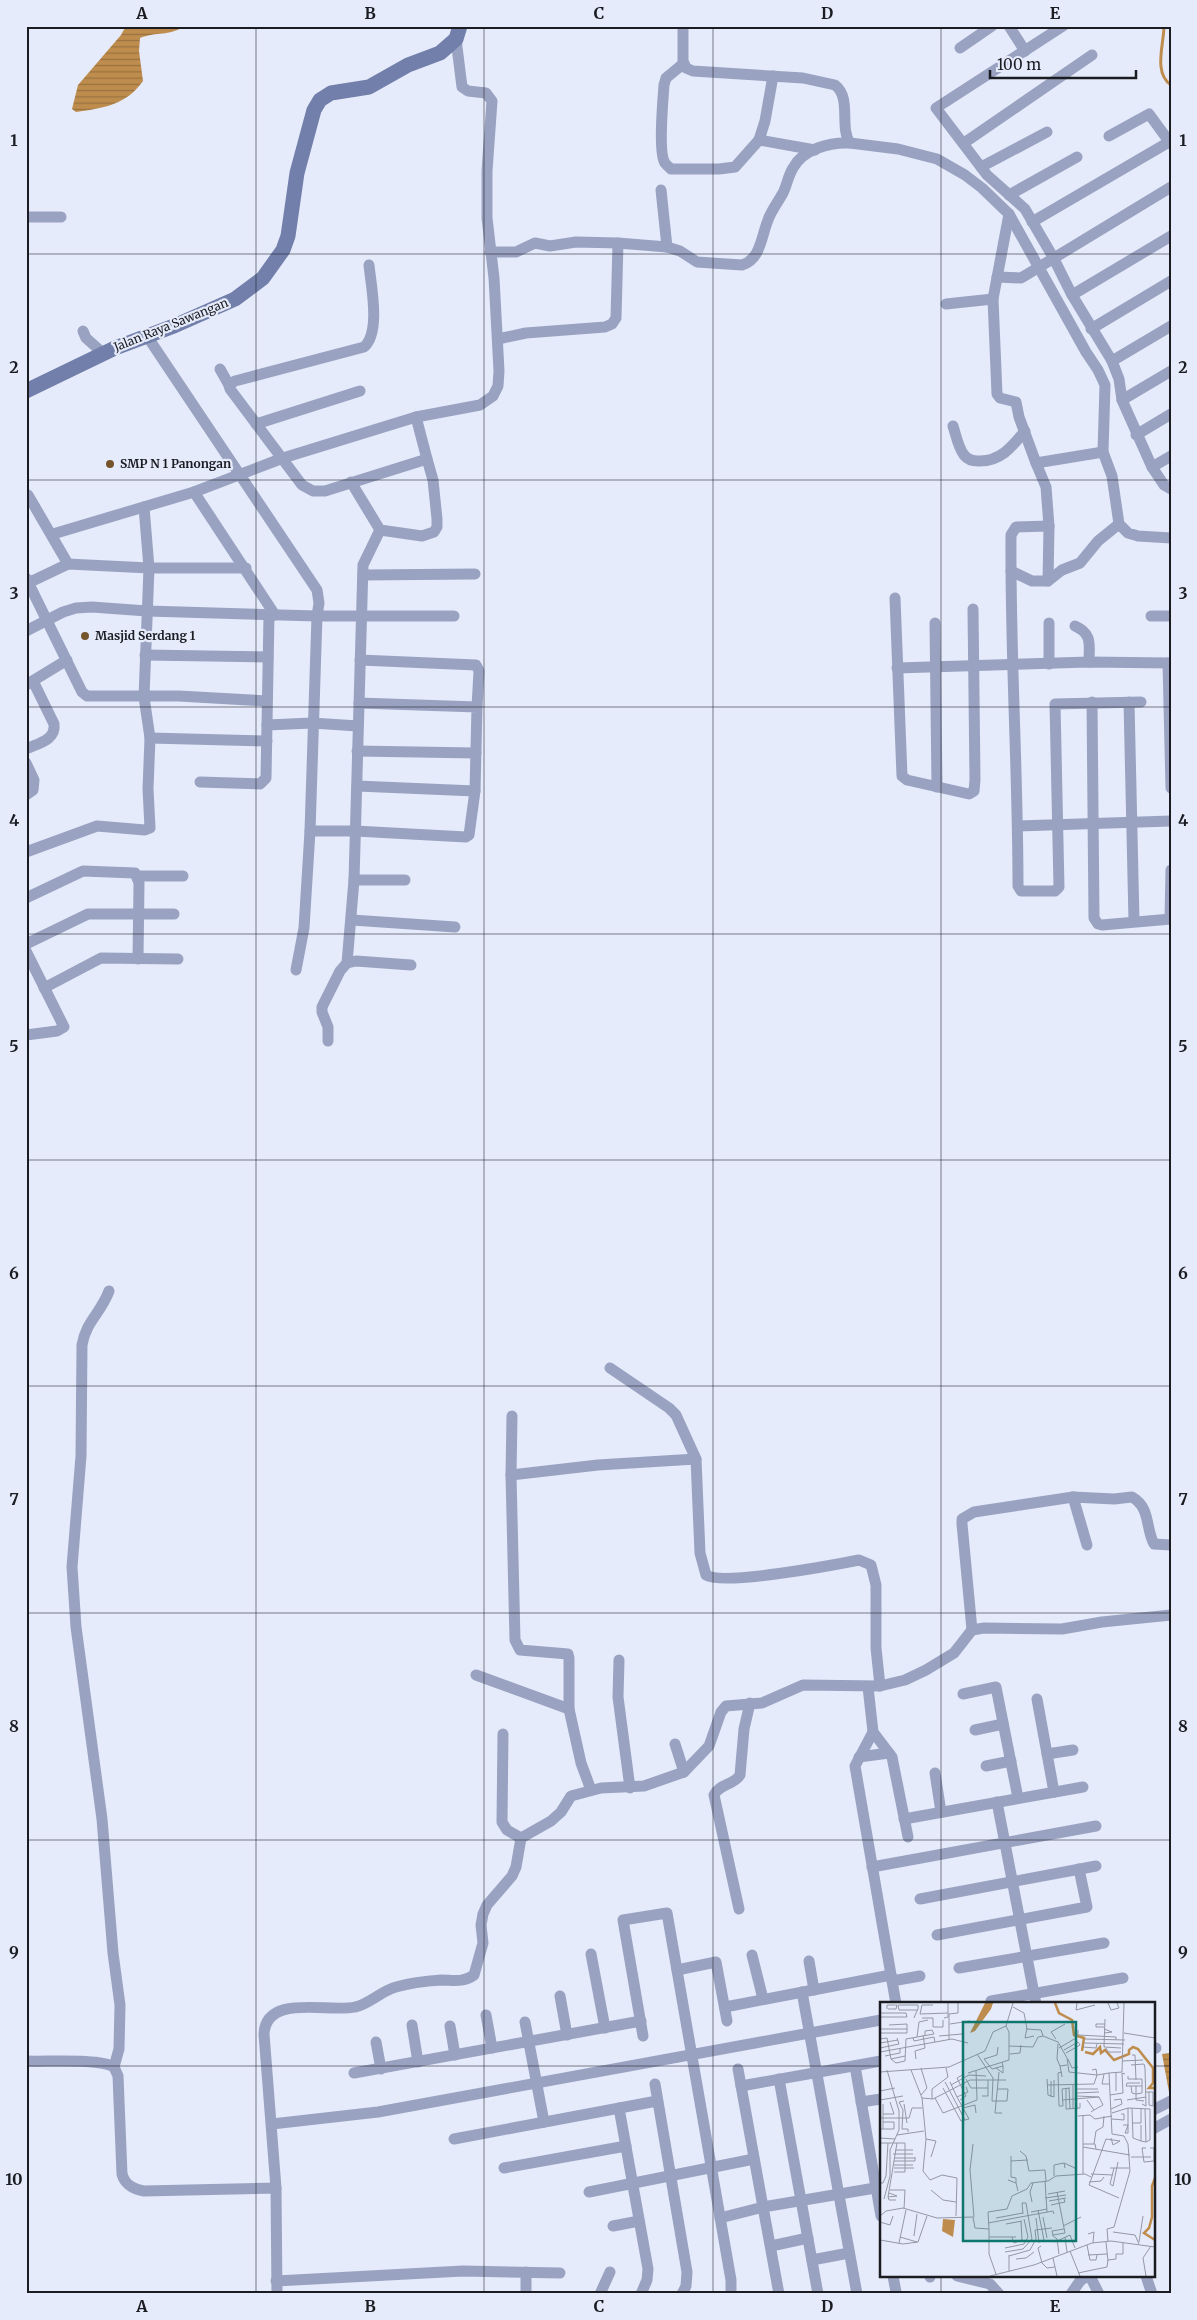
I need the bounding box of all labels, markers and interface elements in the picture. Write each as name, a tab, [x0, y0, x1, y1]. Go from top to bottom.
text: A	[135, 3, 148, 23]
text: B	[364, 3, 376, 23]
text: C	[594, 3, 604, 23]
text: D	[821, 3, 833, 23]
text: E	[1050, 3, 1061, 23]
scale bar	[990, 48, 1136, 80]
text: 100 m	[997, 55, 1041, 74]
text: 1	[10, 130, 18, 150]
text: 1	[1179, 130, 1187, 150]
street label: Jalan Raya Sawangan	[111, 295, 230, 355]
text: 2	[9, 357, 19, 377]
text: 2	[1178, 357, 1188, 377]
place label: SMP N 1 Panongan	[120, 456, 231, 471]
marker: SMP N 1 Panongan	[104, 458, 116, 470]
text: 3	[9, 583, 19, 603]
text: 3	[1178, 583, 1188, 603]
place label: Masjid Serdang 1	[95, 628, 196, 643]
marker: Masjid Serdang 1	[79, 630, 91, 642]
text: 4	[9, 810, 19, 830]
text: 4	[1178, 810, 1188, 830]
text: 5	[9, 1036, 19, 1056]
text: 5	[1178, 1036, 1188, 1056]
text: 6	[9, 1263, 19, 1283]
text: 6	[1178, 1263, 1188, 1283]
text: 7	[9, 1489, 19, 1509]
text: 7	[1178, 1489, 1188, 1509]
text: 8	[9, 1716, 19, 1736]
text: 8	[1178, 1716, 1188, 1736]
text: 9	[9, 1942, 19, 1962]
text: 9	[1178, 1942, 1188, 1962]
inset map	[880, 2002, 1154, 2278]
text: 10	[5, 2169, 23, 2189]
text: 10	[1174, 2169, 1192, 2189]
text: A	[135, 2296, 148, 2316]
text: B	[364, 2296, 376, 2316]
text: C	[594, 2296, 604, 2316]
text: D	[821, 2296, 833, 2316]
text: E	[1050, 2296, 1061, 2316]

